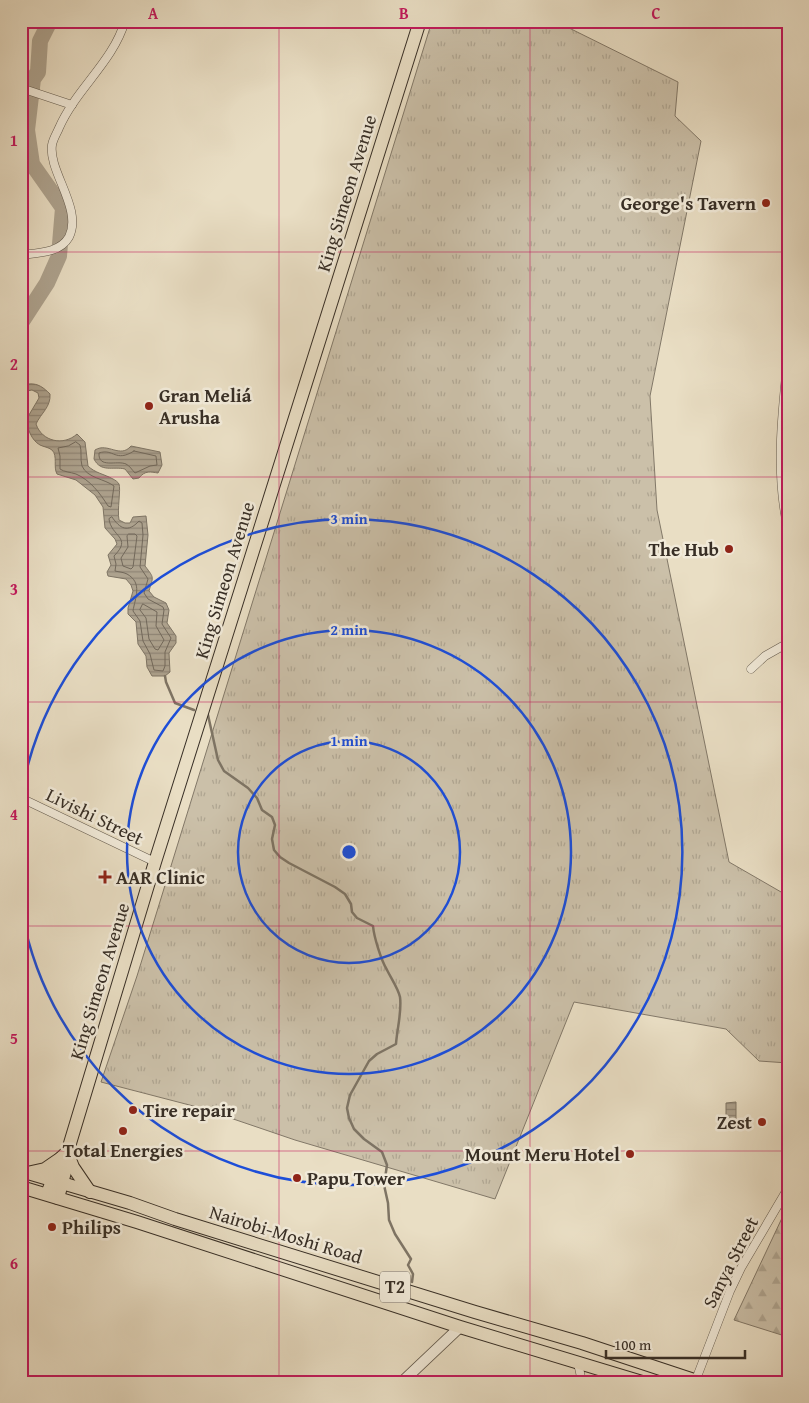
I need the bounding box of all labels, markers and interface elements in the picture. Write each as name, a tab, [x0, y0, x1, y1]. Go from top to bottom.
text: A	[148, 1, 159, 25]
text: B	[399, 1, 409, 25]
text: C	[651, 1, 661, 25]
street label: King Simeon Avenue	[309, 111, 383, 275]
text: 1	[10, 128, 18, 152]
place label: George's Tavern	[621, 189, 757, 217]
marker: George's Tavern	[760, 197, 772, 209]
text: 2	[10, 352, 18, 376]
place label: Gran Meliá Arusha	[159, 381, 252, 431]
marker: Gran Meliá Arusha	[143, 400, 155, 412]
street label: King Simeon Avenue	[187, 498, 261, 662]
text: 3 min	[330, 508, 368, 529]
place label: The Hub	[649, 535, 719, 563]
marker: The Hub	[723, 543, 735, 555]
text: 3	[10, 577, 18, 601]
text: 2 min	[330, 619, 368, 640]
text: 1 min	[330, 730, 368, 751]
street label: Livishi Street	[42, 780, 149, 852]
text: 4	[10, 802, 18, 826]
centre of rings	[340, 843, 358, 861]
place label: AAR Clinic	[116, 863, 205, 891]
marker: AAR Clinic	[98, 870, 112, 884]
street label: King Simeon Avenue	[62, 899, 136, 1063]
text: 5	[10, 1026, 18, 1050]
place label: Tire repair	[143, 1096, 235, 1124]
marker: Tire repair	[127, 1104, 139, 1116]
place label: Zest	[717, 1108, 753, 1136]
marker: Zest	[756, 1116, 768, 1128]
marker: Total Energies	[117, 1125, 129, 1137]
place label: Total Energies	[63, 1136, 183, 1164]
place label: Mount Meru Hotel	[465, 1140, 620, 1168]
marker: Mount Meru Hotel	[624, 1148, 636, 1160]
place label: Papu Tower	[307, 1164, 406, 1192]
marker: Papu Tower	[291, 1172, 303, 1184]
street label: Nairobi-Moshi Road	[206, 1197, 367, 1271]
street label: Sanya Street	[695, 1211, 765, 1313]
place label: Philips	[62, 1213, 121, 1241]
marker: Philips	[46, 1221, 58, 1233]
text: 6	[10, 1251, 18, 1275]
road number: T2	[380, 1272, 410, 1302]
scale bar	[606, 1328, 745, 1360]
text: 100 m	[614, 1334, 652, 1355]

